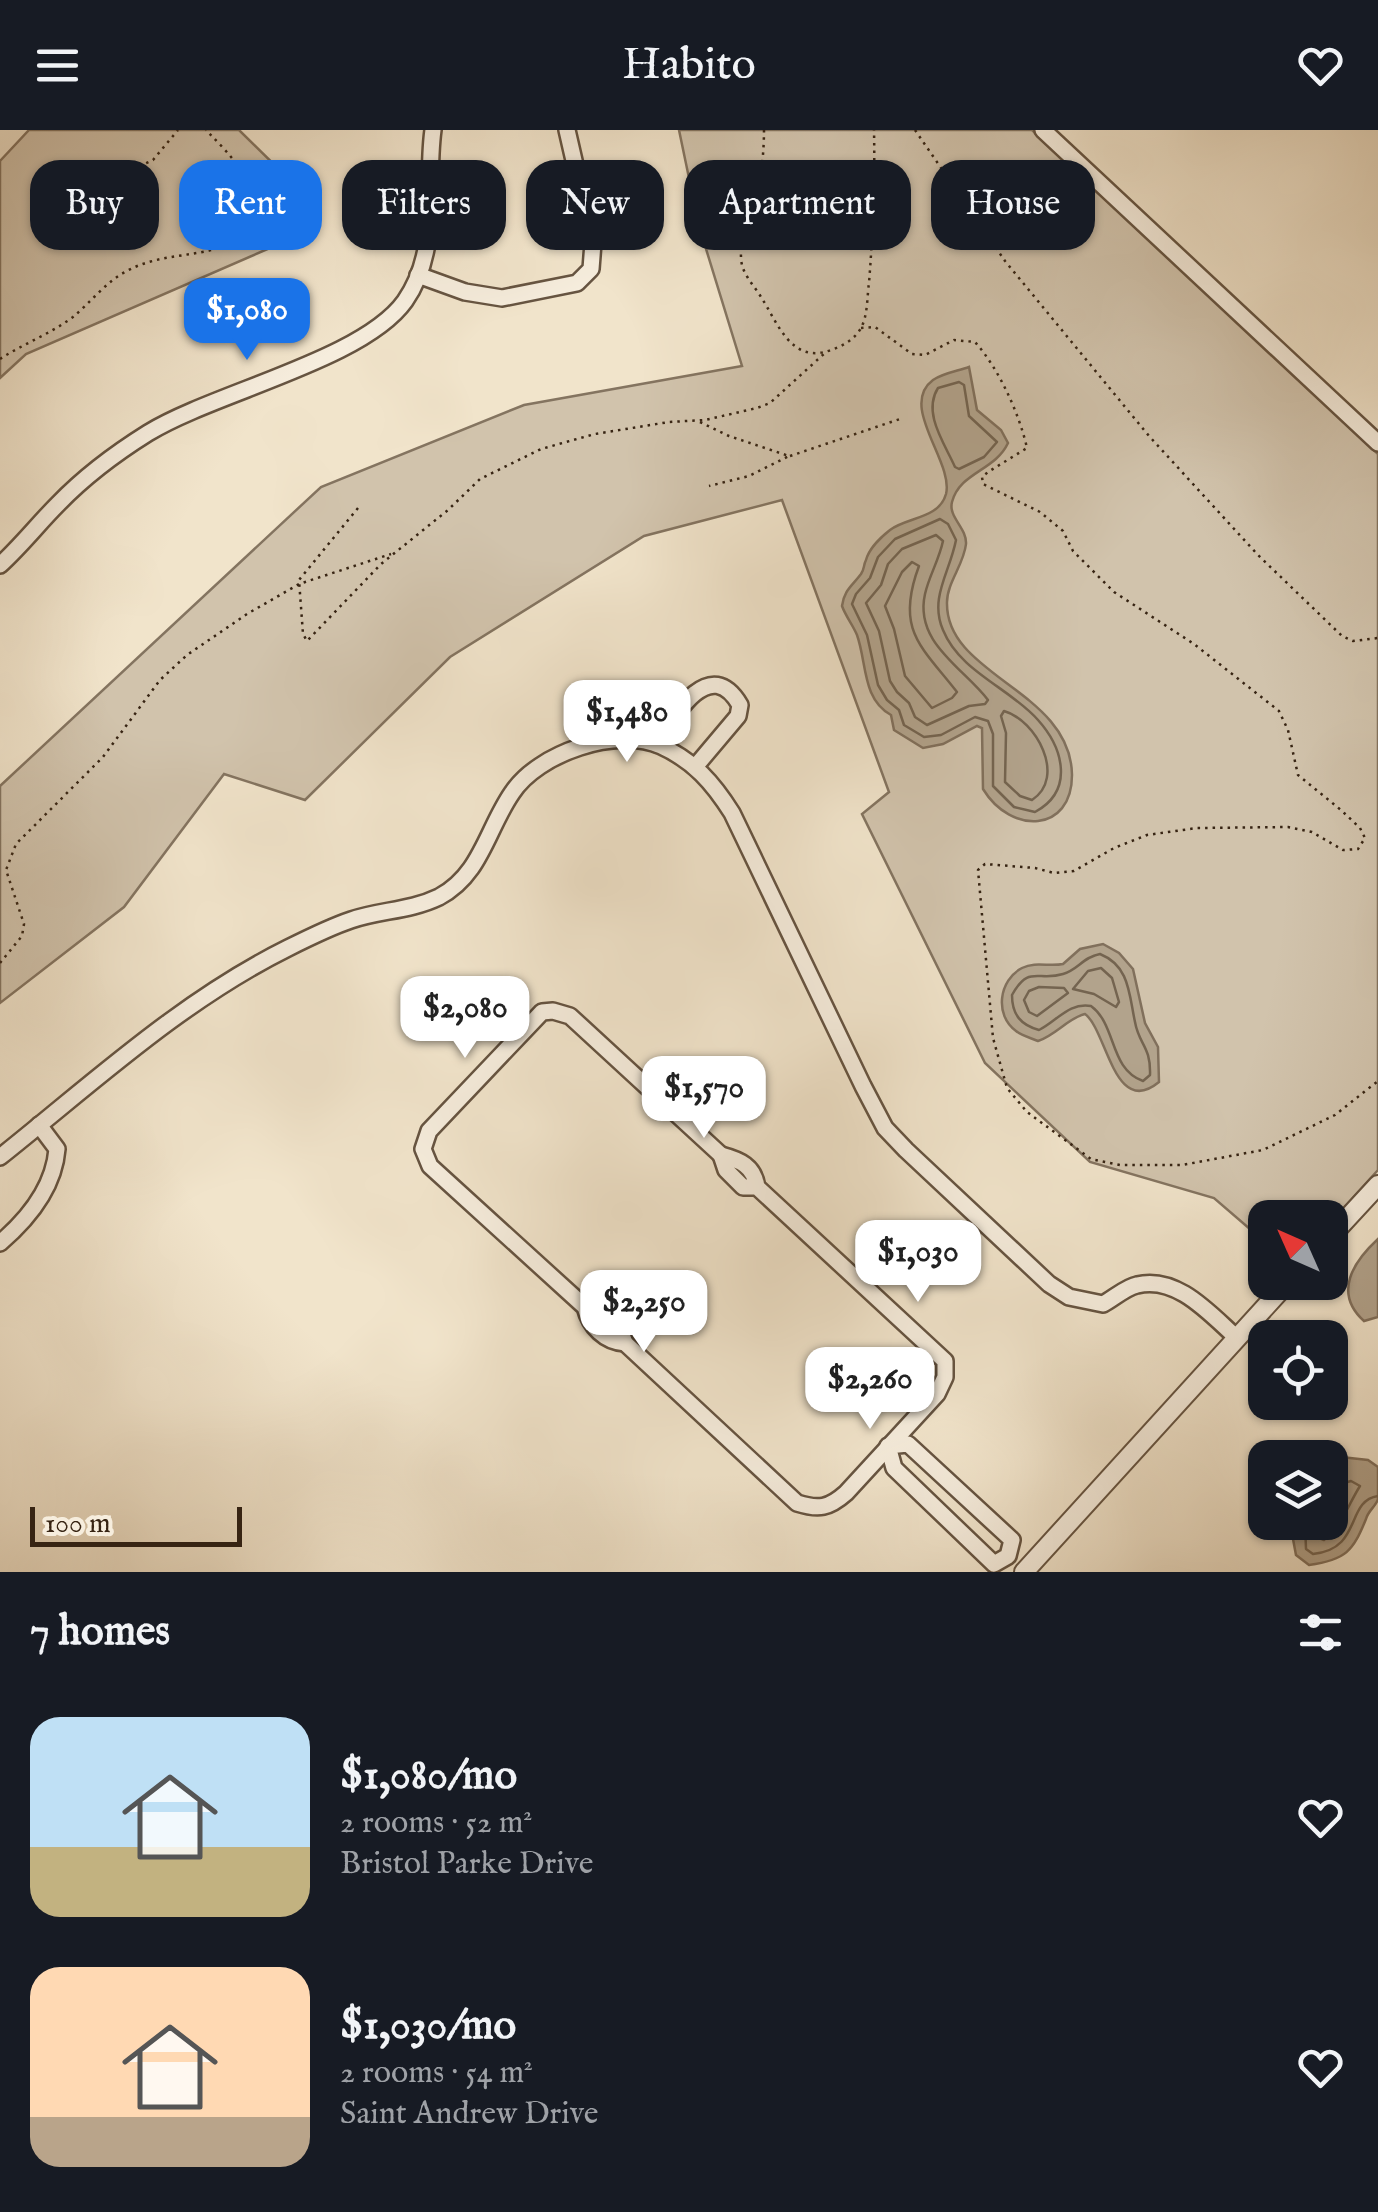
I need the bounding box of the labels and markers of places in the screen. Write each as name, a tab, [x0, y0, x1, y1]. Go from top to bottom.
pin: $1,080	[166, 278, 328, 363]
pin: $1,480	[546, 680, 708, 765]
pin: $2,080	[384, 976, 546, 1061]
pin: $1,570	[623, 1056, 785, 1141]
pin: $1,030	[837, 1220, 999, 1305]
pin: $2,250	[563, 1270, 725, 1355]
pin: $2,260	[789, 1347, 951, 1432]

